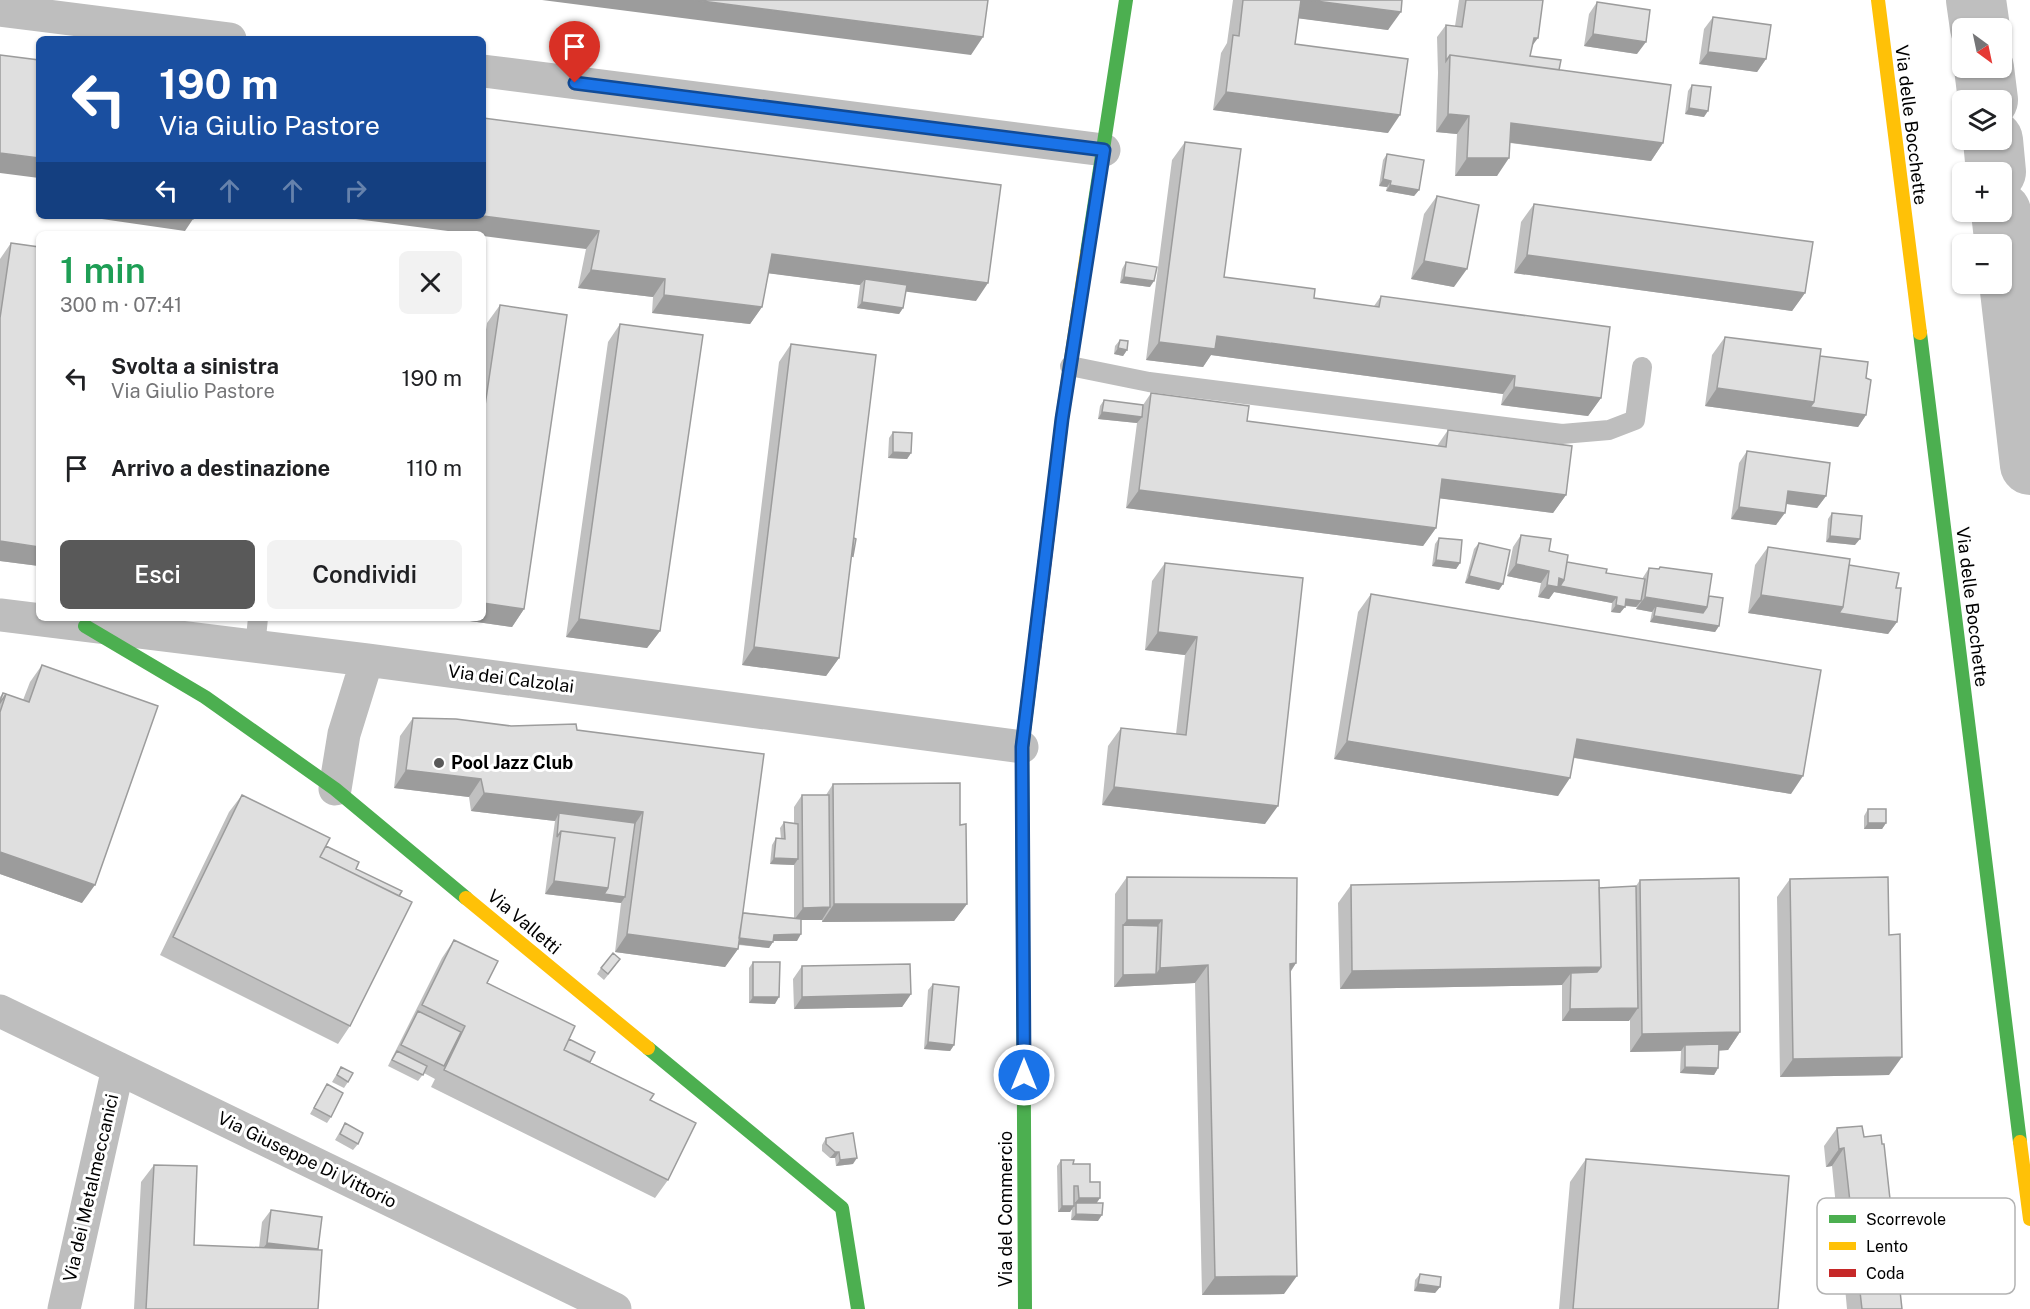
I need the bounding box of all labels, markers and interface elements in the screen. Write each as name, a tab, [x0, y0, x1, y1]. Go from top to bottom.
north arrow	[1952, 18, 2012, 78]
map controls	[1952, 18, 2012, 294]
pin	[549, 21, 600, 83]
icon: arrive	[558, 30, 591, 63]
street label: Via delle Bocchette	[1891, 44, 1932, 206]
text: 190 m	[159, 59, 279, 108]
icon: left	[60, 60, 138, 138]
button: layers	[1952, 90, 2012, 150]
text: Via Giulio Pastore	[159, 109, 380, 141]
button: +	[1952, 162, 2012, 222]
icon: left	[150, 174, 183, 207]
icon: ahead	[213, 174, 246, 207]
icon: ahead	[276, 174, 309, 207]
icon: right	[339, 174, 372, 207]
button: −	[1952, 234, 2012, 294]
text: 1 min	[60, 249, 146, 291]
button: close	[399, 251, 462, 314]
text: 300 m · 07:41	[60, 293, 182, 317]
text: Svolta a sinistra	[111, 353, 279, 379]
icon: left	[60, 362, 93, 395]
text: 190 m	[402, 365, 462, 391]
text: Via Giulio Pastore	[111, 379, 275, 403]
icon: arrive	[60, 452, 93, 485]
text: Arrivo a destinazione	[111, 455, 330, 481]
text: 110 m	[406, 455, 462, 481]
street label: Via delle Bocchette	[1952, 526, 1993, 688]
button: Esci	[60, 540, 255, 609]
button: Condividi	[267, 540, 462, 609]
street label: Via dei Calzolai	[447, 660, 575, 697]
place label: Pool Jazz Club	[451, 752, 573, 773]
marker: Pool Jazz Club	[432, 756, 446, 770]
street label: Via Valletti	[483, 885, 565, 958]
position arrow	[992, 1043, 1056, 1107]
street label: Via dei Metalmeccanici	[59, 1092, 122, 1284]
street label: Via Giuseppe Di Vittorio	[214, 1107, 400, 1212]
street label: Via del Commercio	[995, 1131, 1016, 1287]
legend	[1817, 1198, 2015, 1294]
text: Scorrevole	[1866, 1210, 1946, 1229]
text: Lento	[1866, 1237, 1908, 1256]
text: Coda	[1866, 1264, 1904, 1283]

